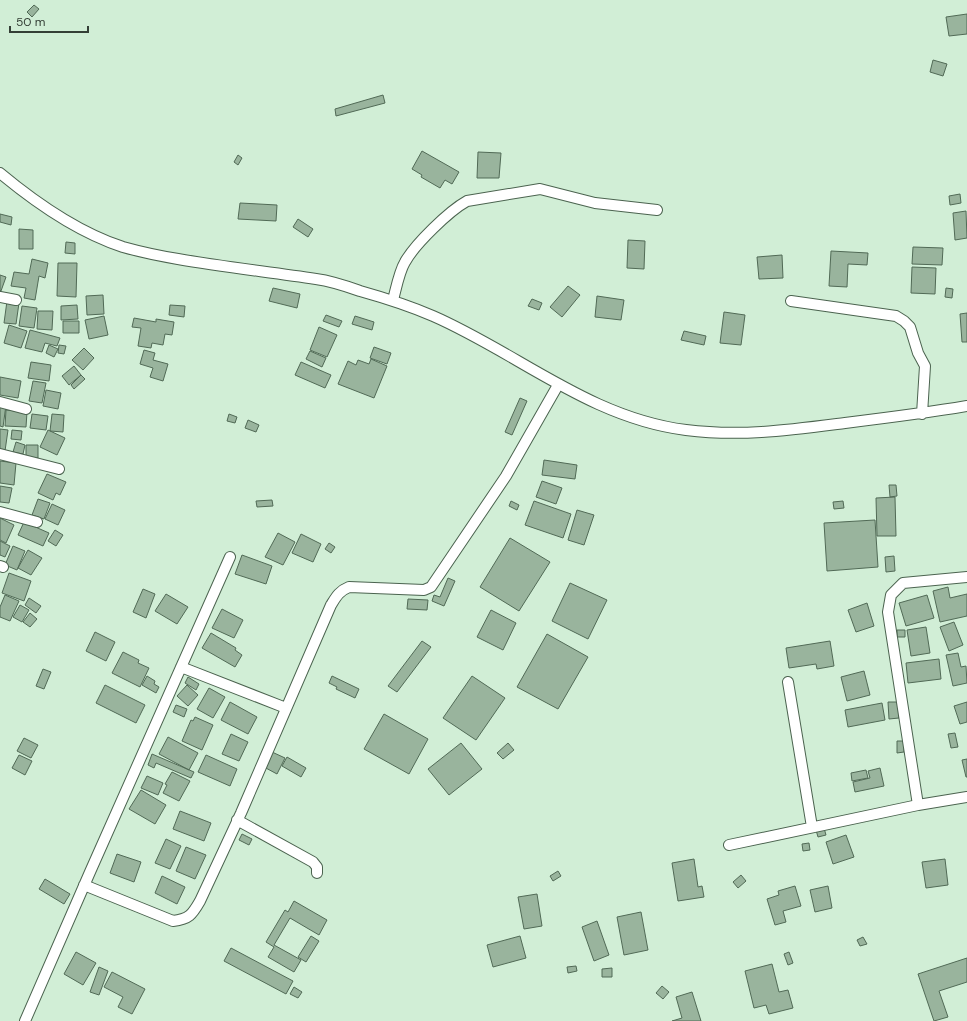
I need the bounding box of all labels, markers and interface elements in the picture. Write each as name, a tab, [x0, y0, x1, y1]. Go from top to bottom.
scale bar	[10, 8, 88, 34]
text: 50 m	[16, 14, 45, 30]

